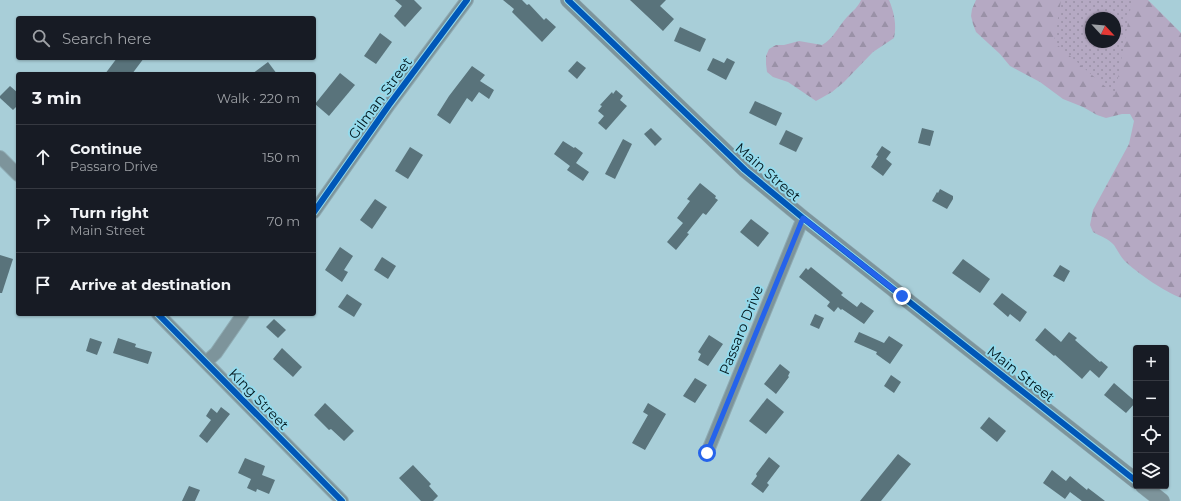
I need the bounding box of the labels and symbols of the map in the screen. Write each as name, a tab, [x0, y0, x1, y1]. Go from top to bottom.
north arrow	[1085, 12, 1121, 48]
street label: Gilman Street	[344, 53, 416, 143]
street label: Main Street	[732, 139, 805, 206]
street label: Passaro Drive	[715, 283, 767, 377]
route end	[893, 287, 911, 305]
street label: Main Street	[984, 342, 1059, 406]
street label: King Street	[225, 364, 293, 434]
route start	[698, 444, 716, 462]

